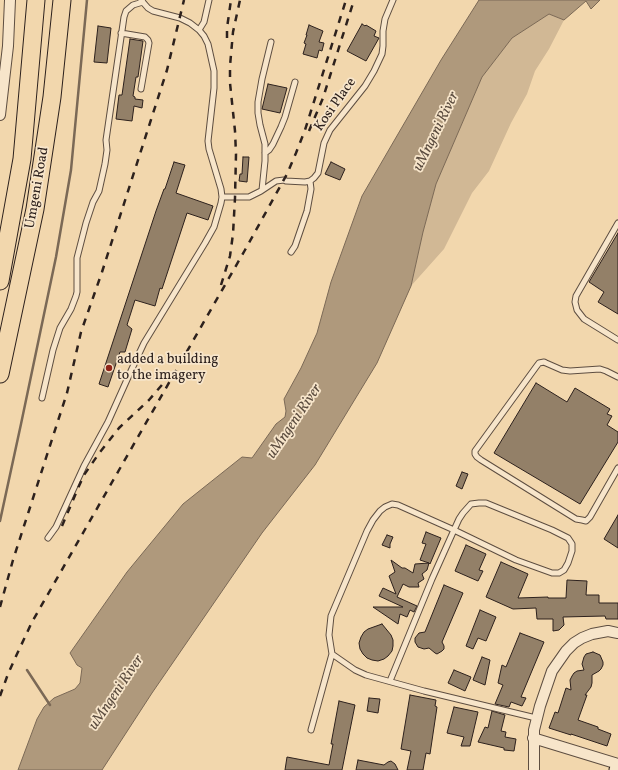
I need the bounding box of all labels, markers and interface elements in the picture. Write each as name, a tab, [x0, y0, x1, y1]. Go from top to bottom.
street label: Kosi Place	[311, 75, 361, 135]
water label: uMngeni River	[410, 89, 464, 175]
street label: Umgeni Road	[23, 146, 53, 230]
place label: added a building to the imagery	[117, 352, 218, 384]
marker: added a building to the imagery	[104, 363, 114, 373]
water label: uMngeni River	[263, 381, 327, 463]
water label: uMngeni River	[85, 652, 149, 734]

